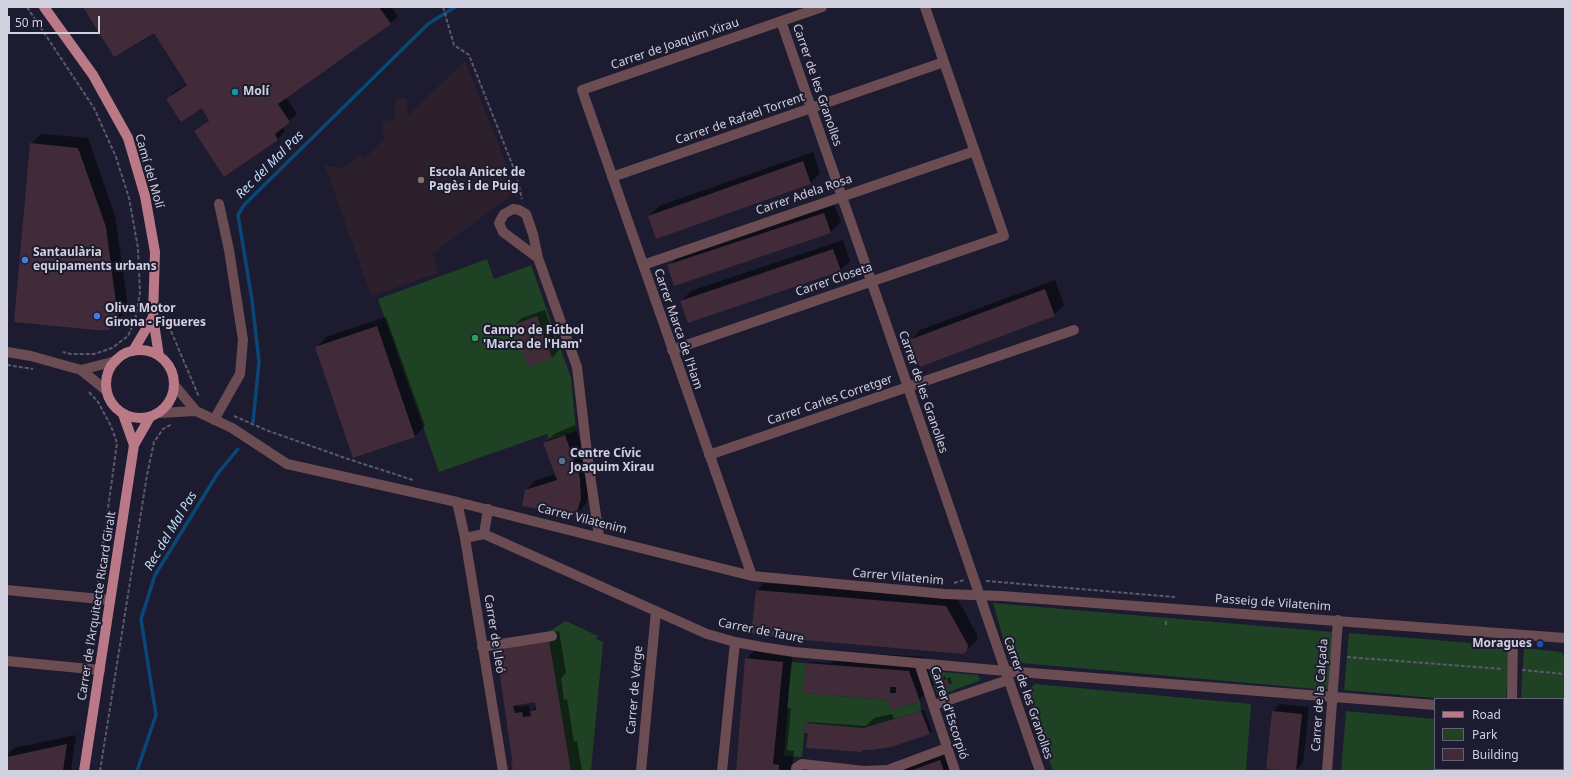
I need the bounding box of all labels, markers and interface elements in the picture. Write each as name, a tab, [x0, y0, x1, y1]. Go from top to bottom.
scale bar	[10, 8, 102, 34]
text: 50 m	[15, 14, 43, 31]
street label: Carrer de Joaquim Xirau	[609, 15, 741, 73]
street label: Carrer de les Granolles	[789, 22, 845, 148]
place label: Molí	[243, 85, 269, 99]
marker: Molí	[230, 87, 240, 97]
street label: Carrer de Rafael Torrent	[674, 90, 806, 148]
water label: Rec del Mal Pas	[233, 128, 307, 202]
street label: Camí del Molí	[132, 132, 166, 210]
place label: Escola Anicet de Pagès i de Puig	[429, 166, 525, 194]
street label: Carrer Adela Rosa	[754, 172, 854, 218]
marker: Escola Anicet de Pagès i de Puig	[416, 175, 426, 185]
place label: Santaulària equipaments urbans	[33, 246, 157, 274]
marker: Santaulària equipaments urbans	[20, 255, 30, 265]
street label: Carrer Closeta	[794, 260, 874, 300]
street label: Carrer Marca de l'Ham	[651, 267, 705, 391]
place label: Oliva Motor Girona - Figueres	[105, 302, 206, 330]
marker: Oliva Motor Girona - Figueres	[92, 311, 102, 321]
place label: Campo de Fútbol 'Marca de l'Ham'	[483, 324, 584, 352]
street label: Carrer de les Granolles	[895, 329, 951, 455]
marker: Campo de Fútbol 'Marca de l'Ham'	[470, 333, 480, 343]
street label: Carrer Carles Corretger	[765, 372, 895, 428]
place label: Centre Cívic Joaquim Xirau	[570, 447, 654, 475]
marker: Centre Cívic Joaquim Xirau	[557, 456, 567, 466]
water label: Rec del Mal Pas	[141, 489, 201, 573]
street label: Carrer Vilatenim	[536, 501, 628, 537]
street label: Carrer de l'Arquitecte Ricard Giralt	[75, 510, 119, 702]
street label: Carrer Vilatenim	[852, 566, 944, 588]
street label: Passeig de Vilatenim	[1215, 592, 1331, 614]
street label: Carrer de Lleó	[481, 594, 507, 674]
street label: Carrer de Taure	[717, 616, 805, 646]
street label: Carrer de les Granolles	[1000, 635, 1056, 761]
place label: Moragues	[1472, 637, 1532, 651]
street label: Carrer de la Calçada	[1309, 638, 1331, 752]
marker: Moragues	[1535, 639, 1545, 649]
street label: Carrer de Verge	[624, 645, 646, 735]
street label: Carrer d'Escorpió	[927, 665, 971, 761]
legend	[1434, 698, 1564, 770]
text: Road	[1472, 706, 1501, 723]
text: Park	[1472, 726, 1497, 743]
text: Building	[1472, 746, 1519, 763]

